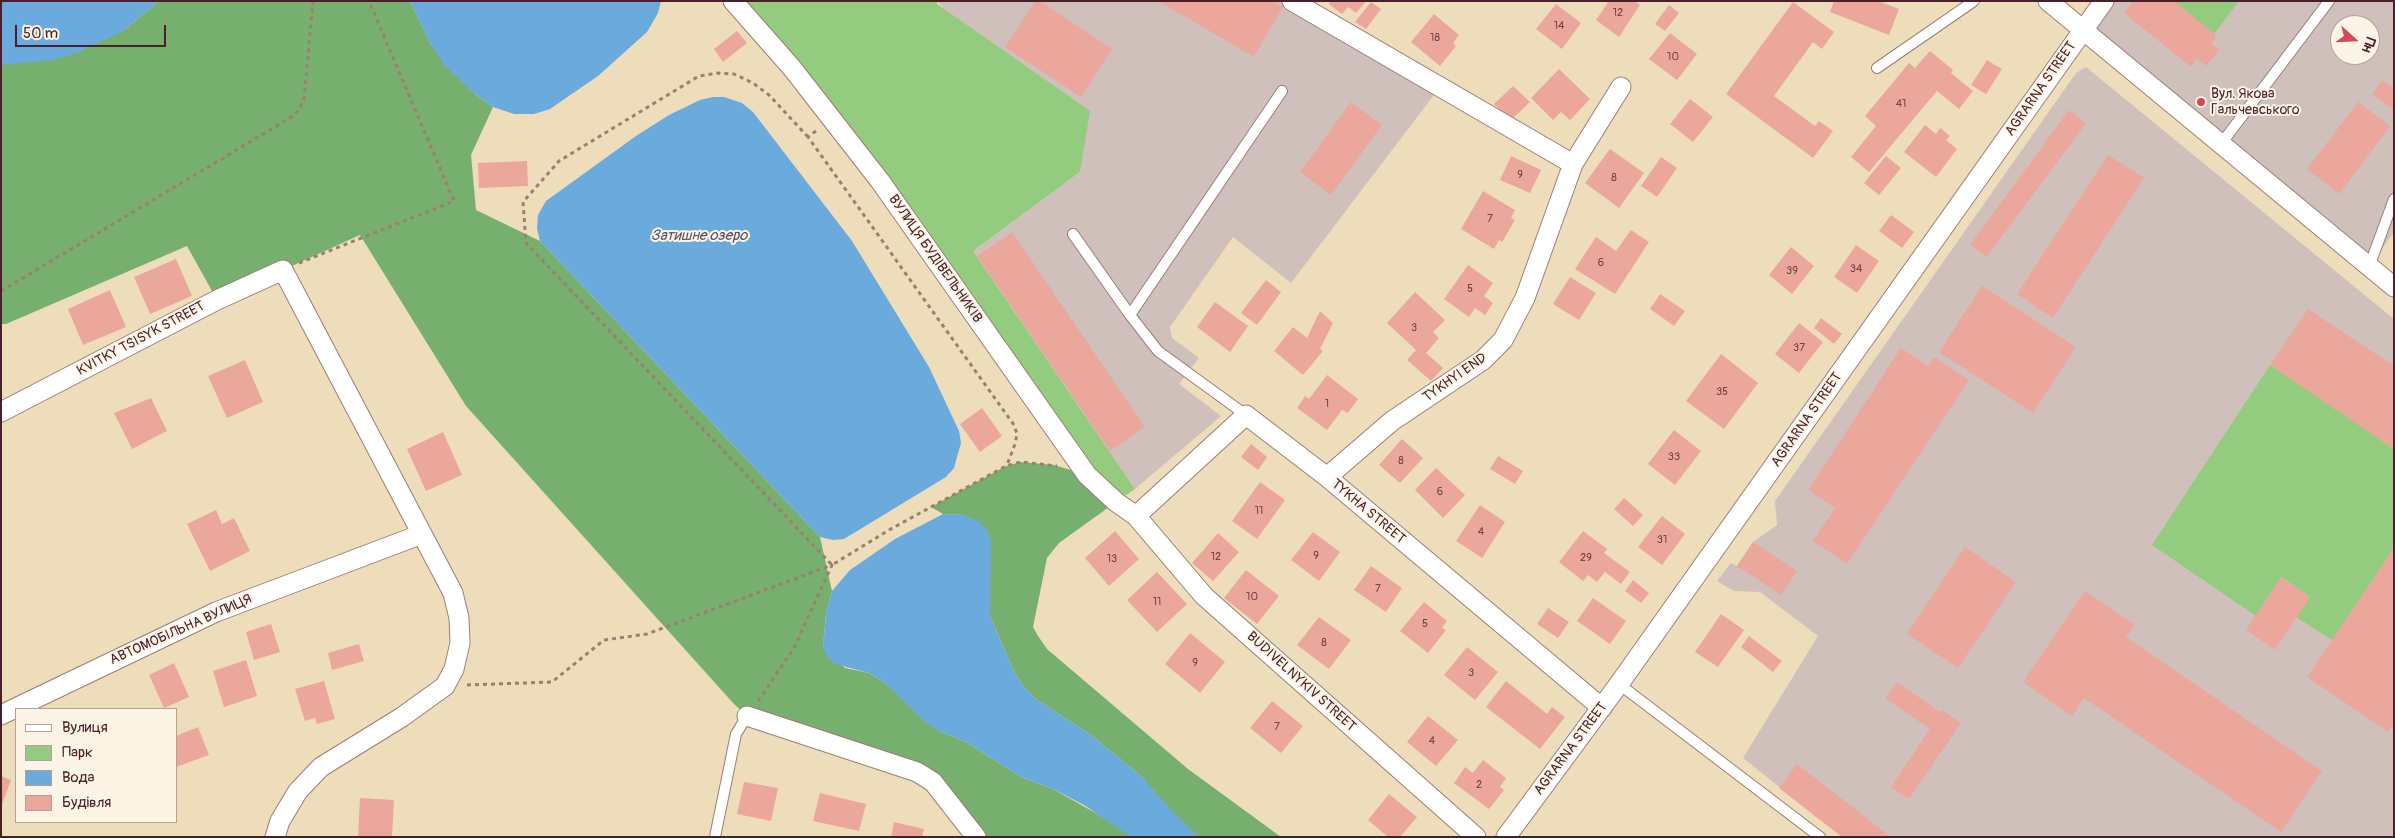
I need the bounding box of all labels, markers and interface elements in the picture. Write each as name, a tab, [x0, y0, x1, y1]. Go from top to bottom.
house number: 12	[1613, 6, 1623, 20]
scale bar	[18, 15, 169, 47]
north arrow	[2330, 15, 2380, 65]
house number: 14	[1554, 19, 1564, 33]
text: 50 m	[23, 24, 58, 43]
house number: 18	[1430, 31, 1440, 45]
text: Пн	[2358, 35, 2379, 55]
street label: AGRARNA STREET	[2002, 38, 2080, 140]
house number: 10	[1667, 50, 1679, 64]
place label: Вул. Якова Гальчевського	[2211, 86, 2299, 118]
marker: Вул. Якова Гальчевського	[2195, 96, 2207, 108]
house number: 41	[1896, 97, 1906, 111]
house number: 9	[1517, 168, 1523, 182]
house number: 8	[1611, 171, 1617, 185]
street label: ВУЛИЦЯ БУДІВЕЛЬНИКІВ	[884, 192, 986, 326]
house number: 7	[1487, 212, 1493, 226]
water label: Затишне озеро	[651, 227, 747, 245]
house number: 6	[1598, 256, 1604, 270]
house number: 34	[1850, 262, 1862, 276]
house number: 39	[1786, 264, 1798, 278]
house number: 5	[1467, 282, 1473, 296]
street label: KVITKY TSISYK STREET	[74, 298, 208, 380]
house number: 3	[1411, 321, 1417, 335]
house number: 37	[1793, 341, 1805, 355]
street label: TYKHYI END	[1420, 350, 1490, 406]
street label: AGRARNA STREET	[1768, 369, 1846, 471]
house number: 35	[1716, 385, 1728, 399]
house number: 1	[1325, 397, 1329, 411]
house number: 33	[1668, 450, 1680, 464]
house number: 8	[1398, 454, 1404, 468]
street label: TYKHA STREET	[1327, 476, 1409, 548]
house number: 6	[1437, 485, 1443, 499]
house number: 11	[1255, 504, 1263, 518]
house number: 4	[1478, 525, 1484, 539]
house number: 31	[1657, 533, 1667, 547]
house number: 9	[1313, 549, 1319, 563]
house number: 12	[1211, 550, 1221, 564]
house number: 29	[1580, 551, 1592, 565]
house number: 13	[1107, 552, 1117, 566]
house number: 7	[1375, 582, 1381, 596]
house number: 10	[1246, 590, 1258, 604]
street label: АВТОМОБІЛЬНА ВУЛИЦЯ	[107, 591, 255, 669]
house number: 11	[1153, 595, 1161, 609]
house number: 5	[1422, 617, 1428, 631]
street label: BUDIVELNYKIV STREET	[1243, 628, 1359, 736]
house number: 8	[1321, 636, 1327, 650]
house number: 9	[1192, 656, 1198, 670]
house number: 3	[1468, 666, 1474, 680]
street label: AGRARNA STREET	[1531, 699, 1611, 799]
legend	[15, 708, 178, 823]
text: Вулиця	[62, 718, 108, 737]
house number: 7	[1274, 720, 1280, 734]
house number: 4	[1429, 734, 1435, 748]
text: Парк	[62, 743, 93, 762]
text: Вода	[62, 768, 95, 787]
house number: 2	[1476, 778, 1482, 792]
text: Будівля	[62, 793, 111, 812]

